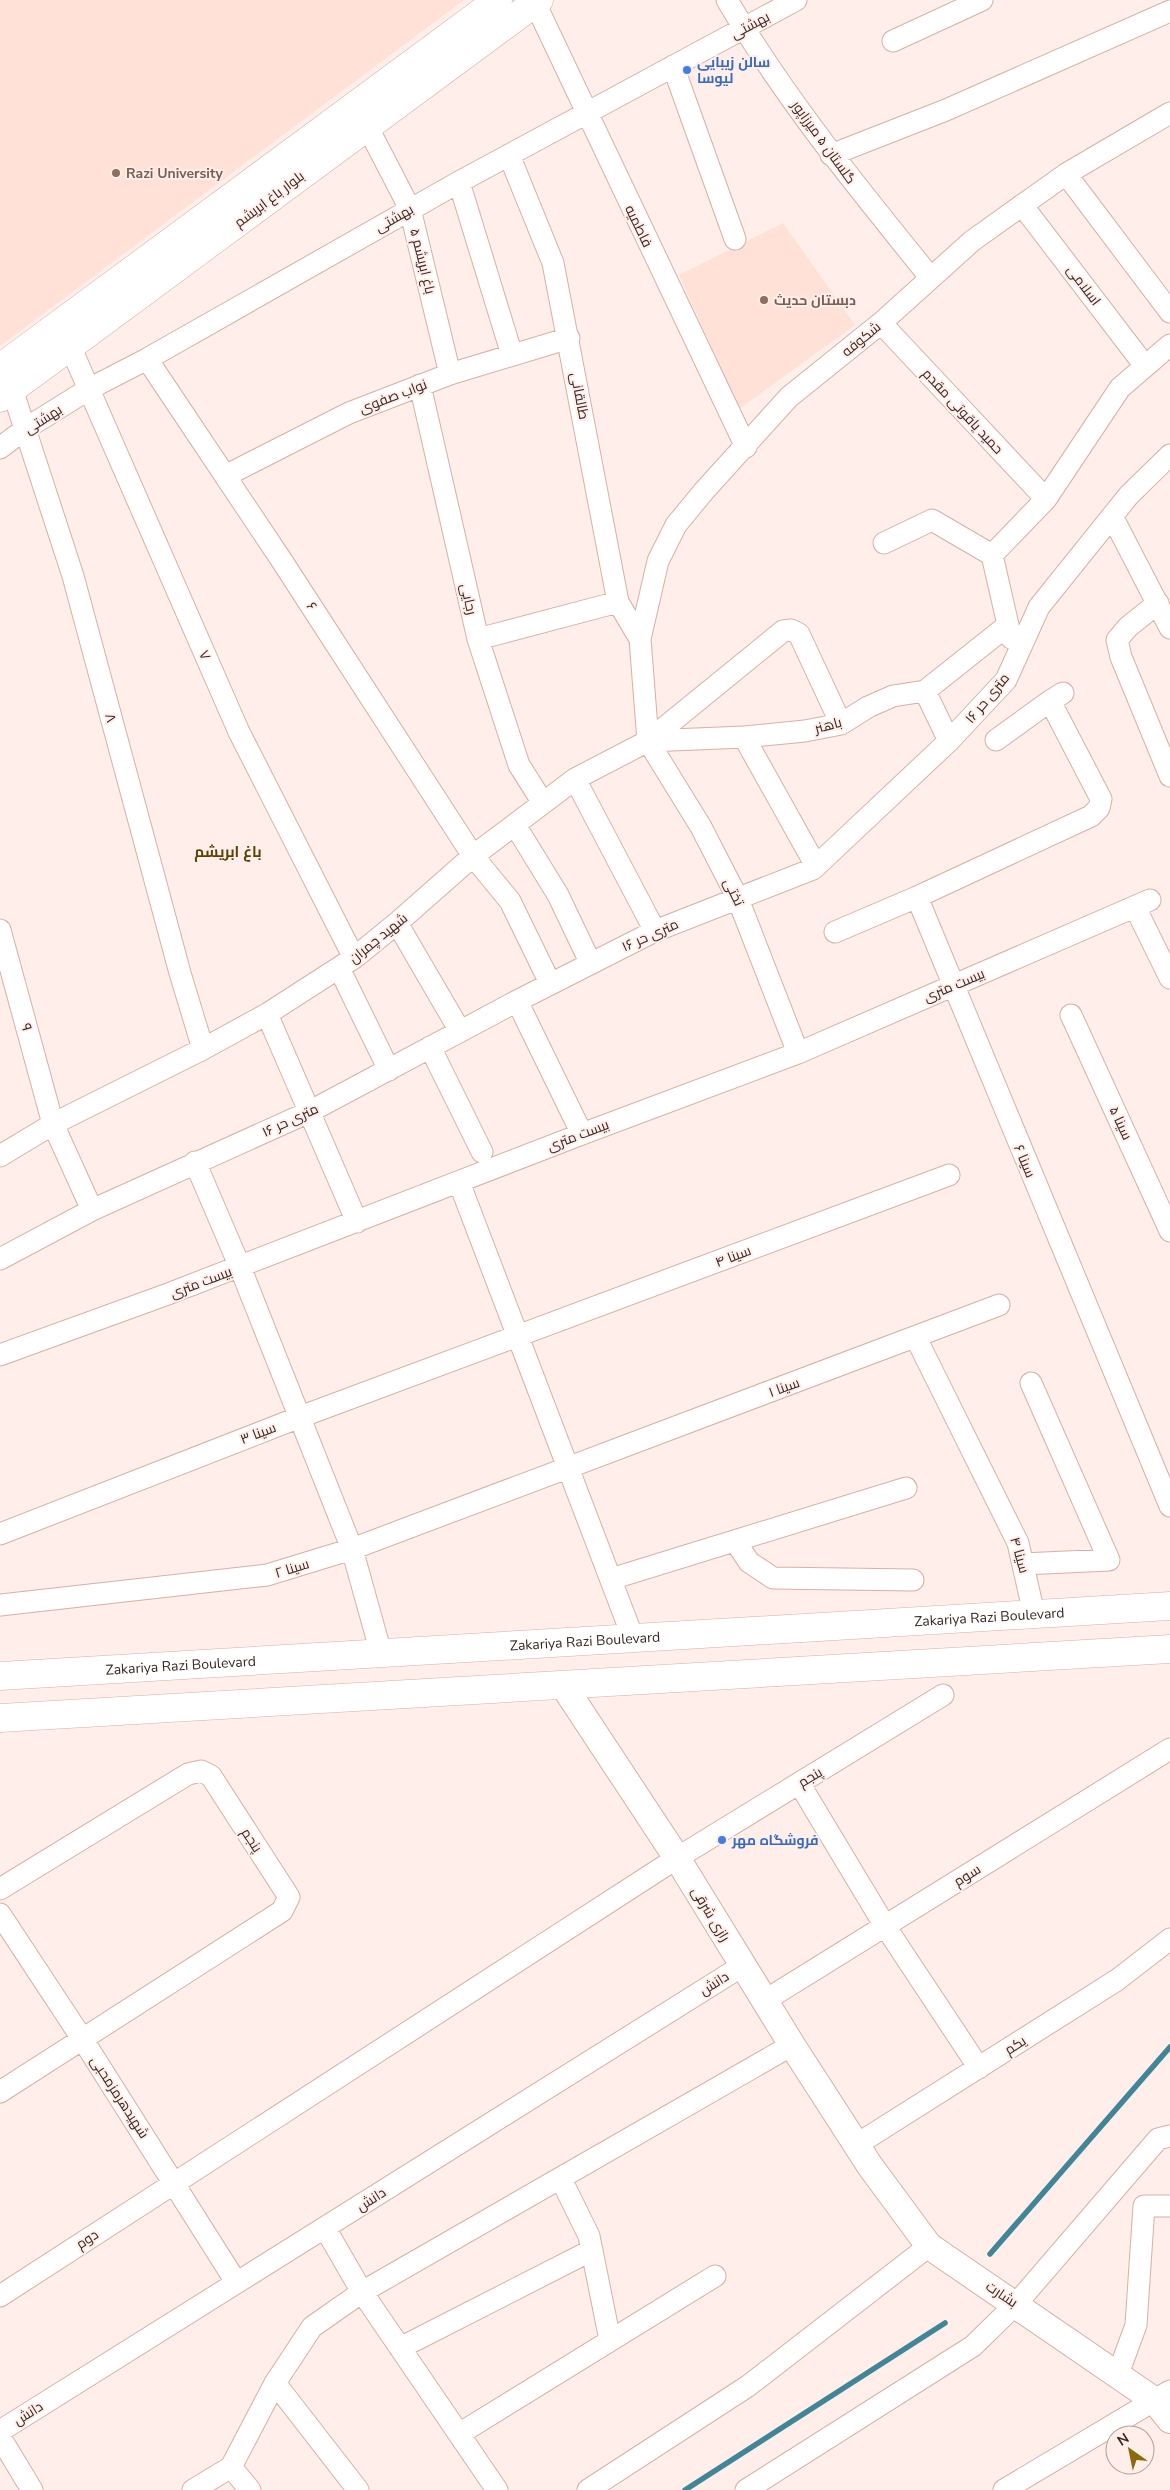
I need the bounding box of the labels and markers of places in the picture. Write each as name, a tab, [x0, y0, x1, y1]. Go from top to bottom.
place label: سالن زیبایی لیوسا	[697, 53, 770, 88]
marker: سالن زیبایی لیوسا	[681, 64, 693, 76]
place label: Razi University	[126, 164, 223, 183]
marker: Razi University	[110, 167, 122, 179]
place label: دبستان حدیث	[774, 291, 856, 310]
marker: دبستان حدیث	[758, 294, 770, 306]
place label: فروشگاه مهر	[731, 1831, 819, 1850]
marker: فروشگاه مهر	[716, 1834, 728, 1846]

